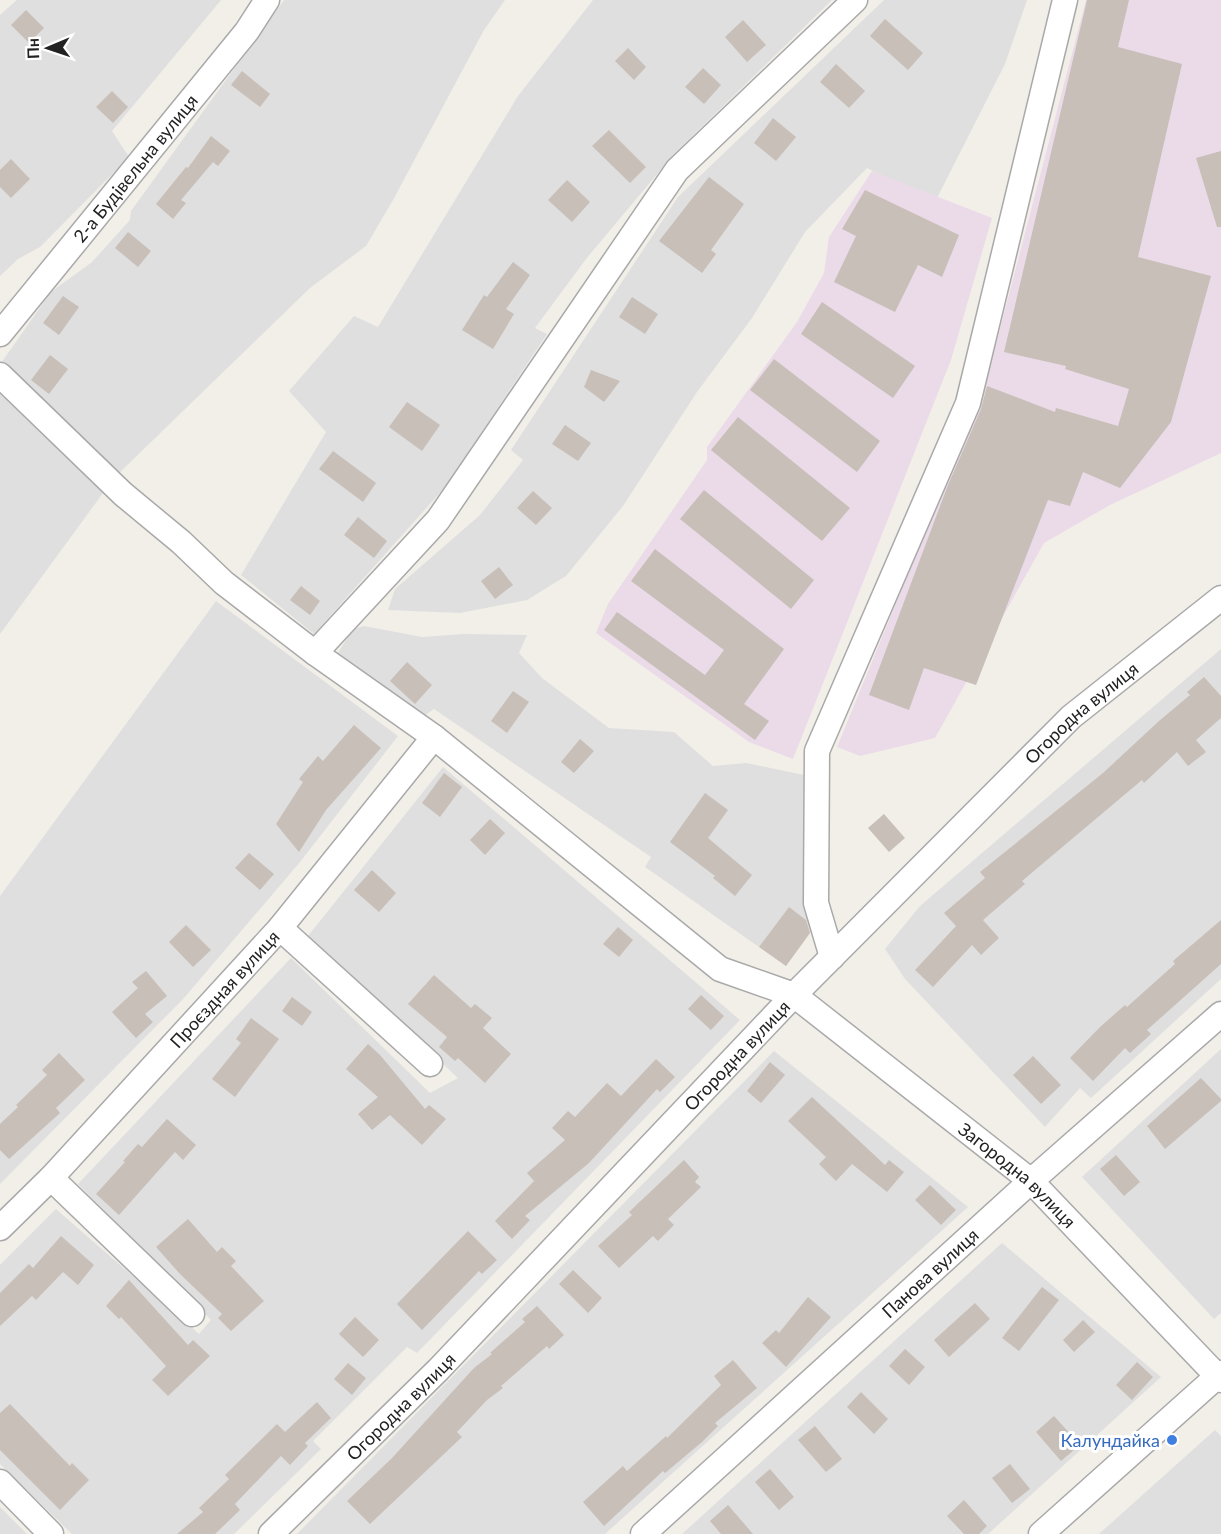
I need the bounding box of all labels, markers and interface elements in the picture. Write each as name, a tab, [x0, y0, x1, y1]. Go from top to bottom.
north arrow	[18, 18, 78, 78]
text: Пн	[23, 38, 42, 59]
street label: 2-а Будівельна вулиця	[68, 90, 202, 247]
street label: Огородна вулиця	[1020, 657, 1142, 768]
street label: Проєздная вулиця	[165, 925, 284, 1052]
street label: Огородна вулиця	[679, 995, 794, 1115]
street label: Загородна вулиця	[954, 1118, 1081, 1232]
street label: Панова вулиця	[877, 1224, 983, 1322]
street label: Огородна вулиця	[342, 1348, 460, 1465]
place label: Калундайка	[1060, 1429, 1160, 1451]
marker: Калундайка	[1165, 1433, 1179, 1447]

